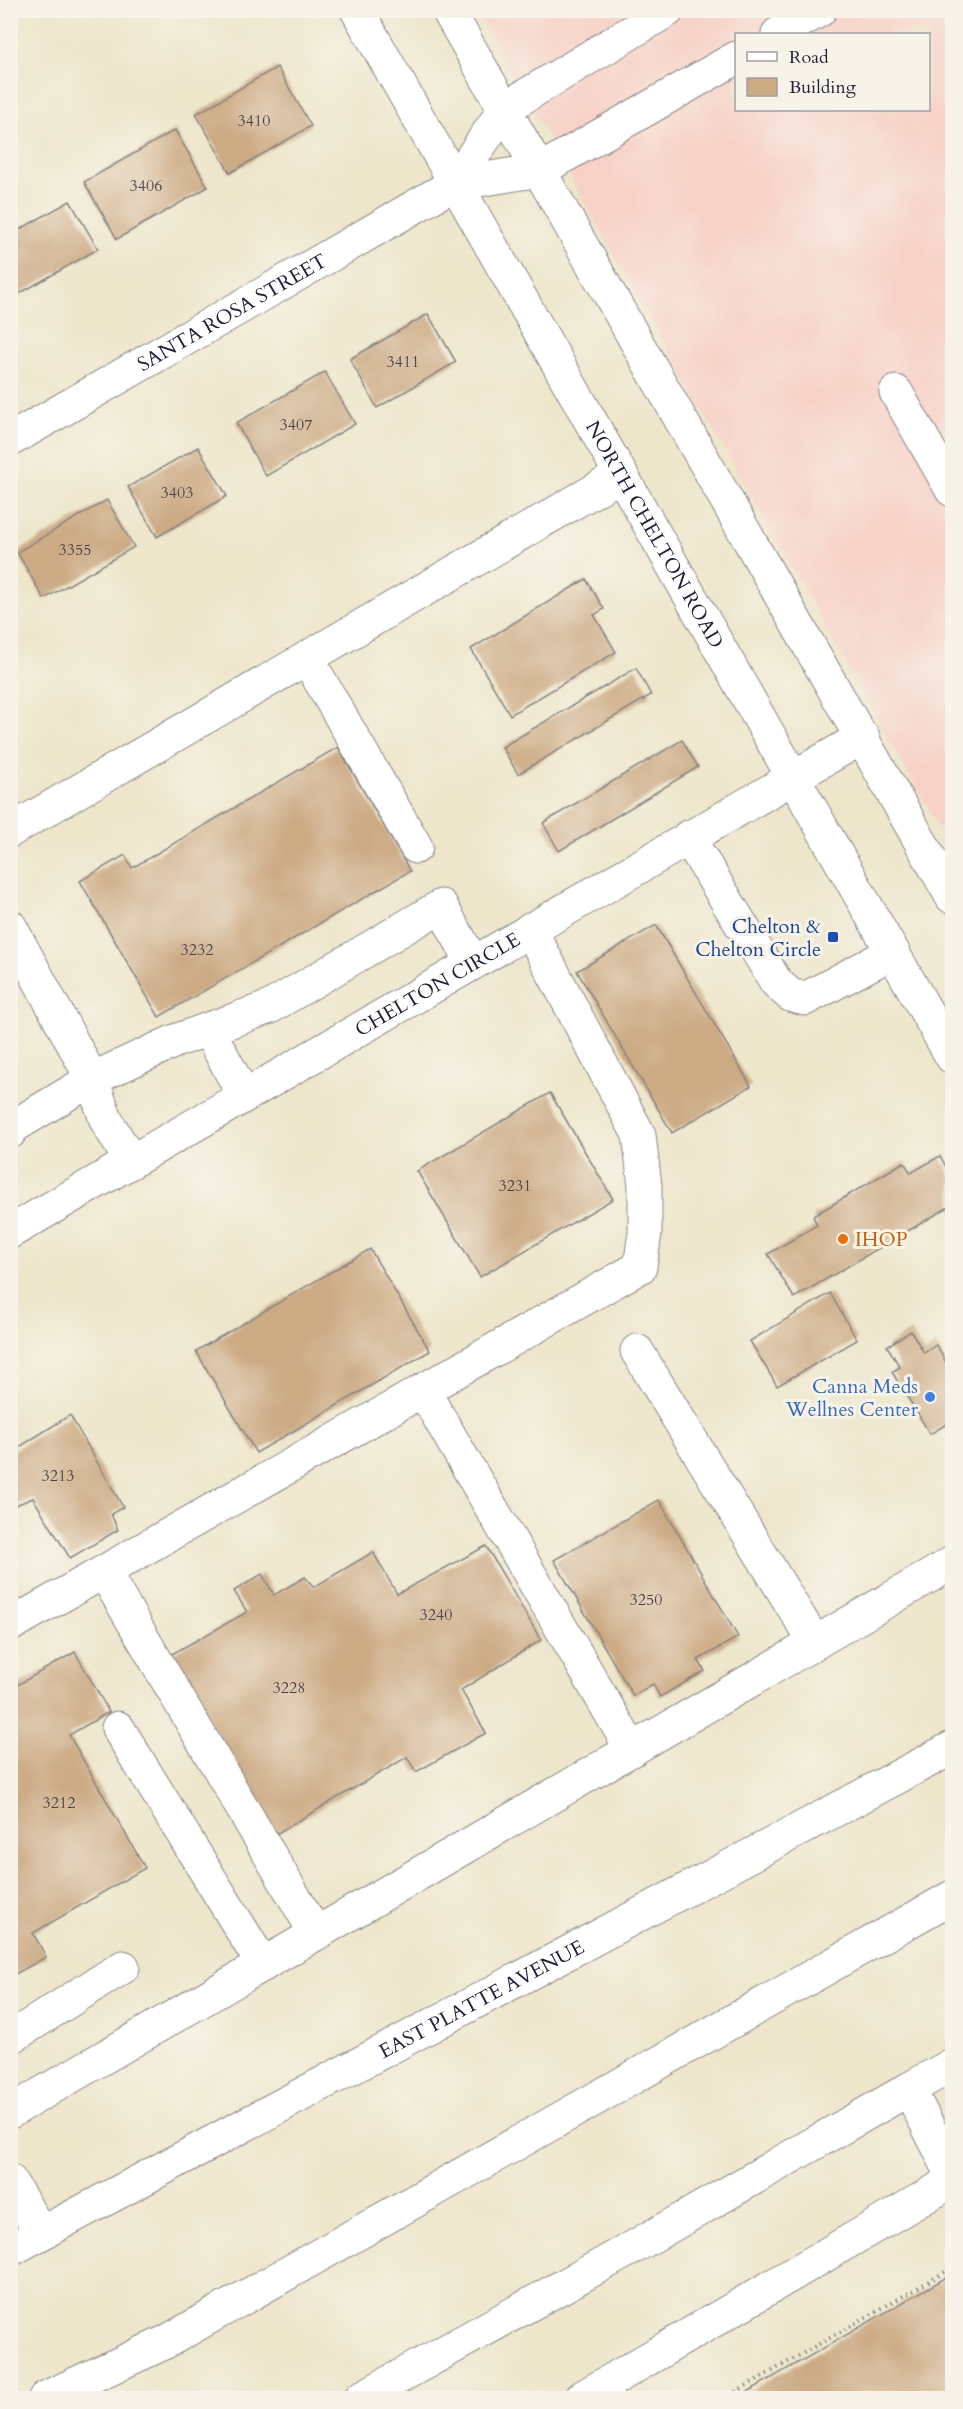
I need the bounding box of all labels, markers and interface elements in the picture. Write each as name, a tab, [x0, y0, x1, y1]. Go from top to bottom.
legend	[735, 33, 930, 111]
text: Road	[789, 45, 829, 70]
text: Building	[789, 75, 857, 100]
house number: 3410	[238, 110, 270, 132]
house number: 3406	[130, 175, 162, 197]
street label: SANTA ROSA STREET	[132, 247, 332, 378]
house number: 3411	[387, 351, 419, 373]
house number: 3407	[280, 414, 312, 436]
street label: NORTH CHELTON ROAD	[579, 416, 730, 653]
house number: 3403	[161, 482, 193, 504]
house number: 3355	[59, 539, 91, 561]
place label: Chelton & Chelton Circle	[695, 913, 821, 963]
street label: CHELTON CIRCLE	[350, 926, 525, 1043]
marker: Chelton & Chelton Circle	[826, 930, 840, 944]
house number: 3232	[181, 939, 213, 961]
house number: 3231	[499, 1175, 531, 1197]
place label: IHOP	[855, 1226, 908, 1253]
marker: IHOP	[836, 1232, 850, 1246]
place label: Canna Meds Wellnes Center	[785, 1373, 919, 1423]
marker: Canna Meds Wellnes Center	[923, 1390, 937, 1404]
house number: 3213	[42, 1465, 74, 1487]
house number: 3250	[630, 1589, 662, 1611]
house number: 3240	[420, 1604, 452, 1626]
house number: 3228	[273, 1677, 305, 1699]
house number: 3212	[43, 1792, 75, 1814]
street label: EAST PLATTE AVENUE	[374, 1934, 589, 2065]

